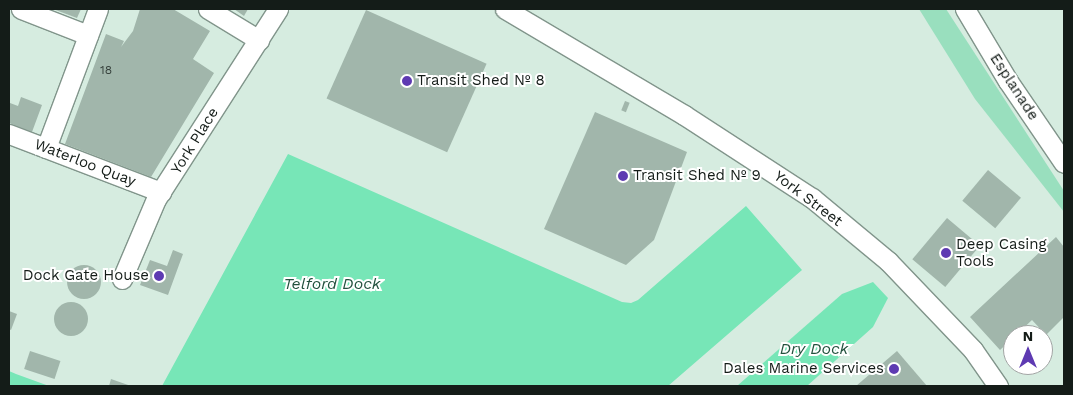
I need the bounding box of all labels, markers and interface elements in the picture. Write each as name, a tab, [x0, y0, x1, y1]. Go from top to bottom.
street label: Esplanade	[986, 50, 1042, 124]
house number: 18	[100, 64, 112, 78]
place label: Transit Shed № 8	[417, 72, 545, 90]
marker: Transit Shed № 8	[401, 75, 413, 87]
street label: York Place	[167, 104, 223, 178]
street label: Waterloo Quay	[32, 135, 138, 191]
place label: Transit Shed № 9	[633, 167, 761, 185]
street label: York Street	[770, 167, 846, 231]
marker: Transit Shed № 9	[617, 170, 629, 182]
place label: Deep Casing Tools	[956, 235, 1047, 270]
marker: Deep Casing Tools	[940, 247, 952, 259]
place label: Dock Gate House	[22, 267, 149, 285]
marker: Dock Gate House	[153, 270, 165, 282]
water label: Telford Dock	[284, 274, 380, 294]
north arrow	[1003, 325, 1053, 375]
text: N	[1023, 328, 1033, 344]
water label: Dry Dock	[779, 339, 849, 359]
place label: Dales Marine Services	[723, 360, 884, 378]
marker: Dales Marine Services	[888, 363, 900, 375]

